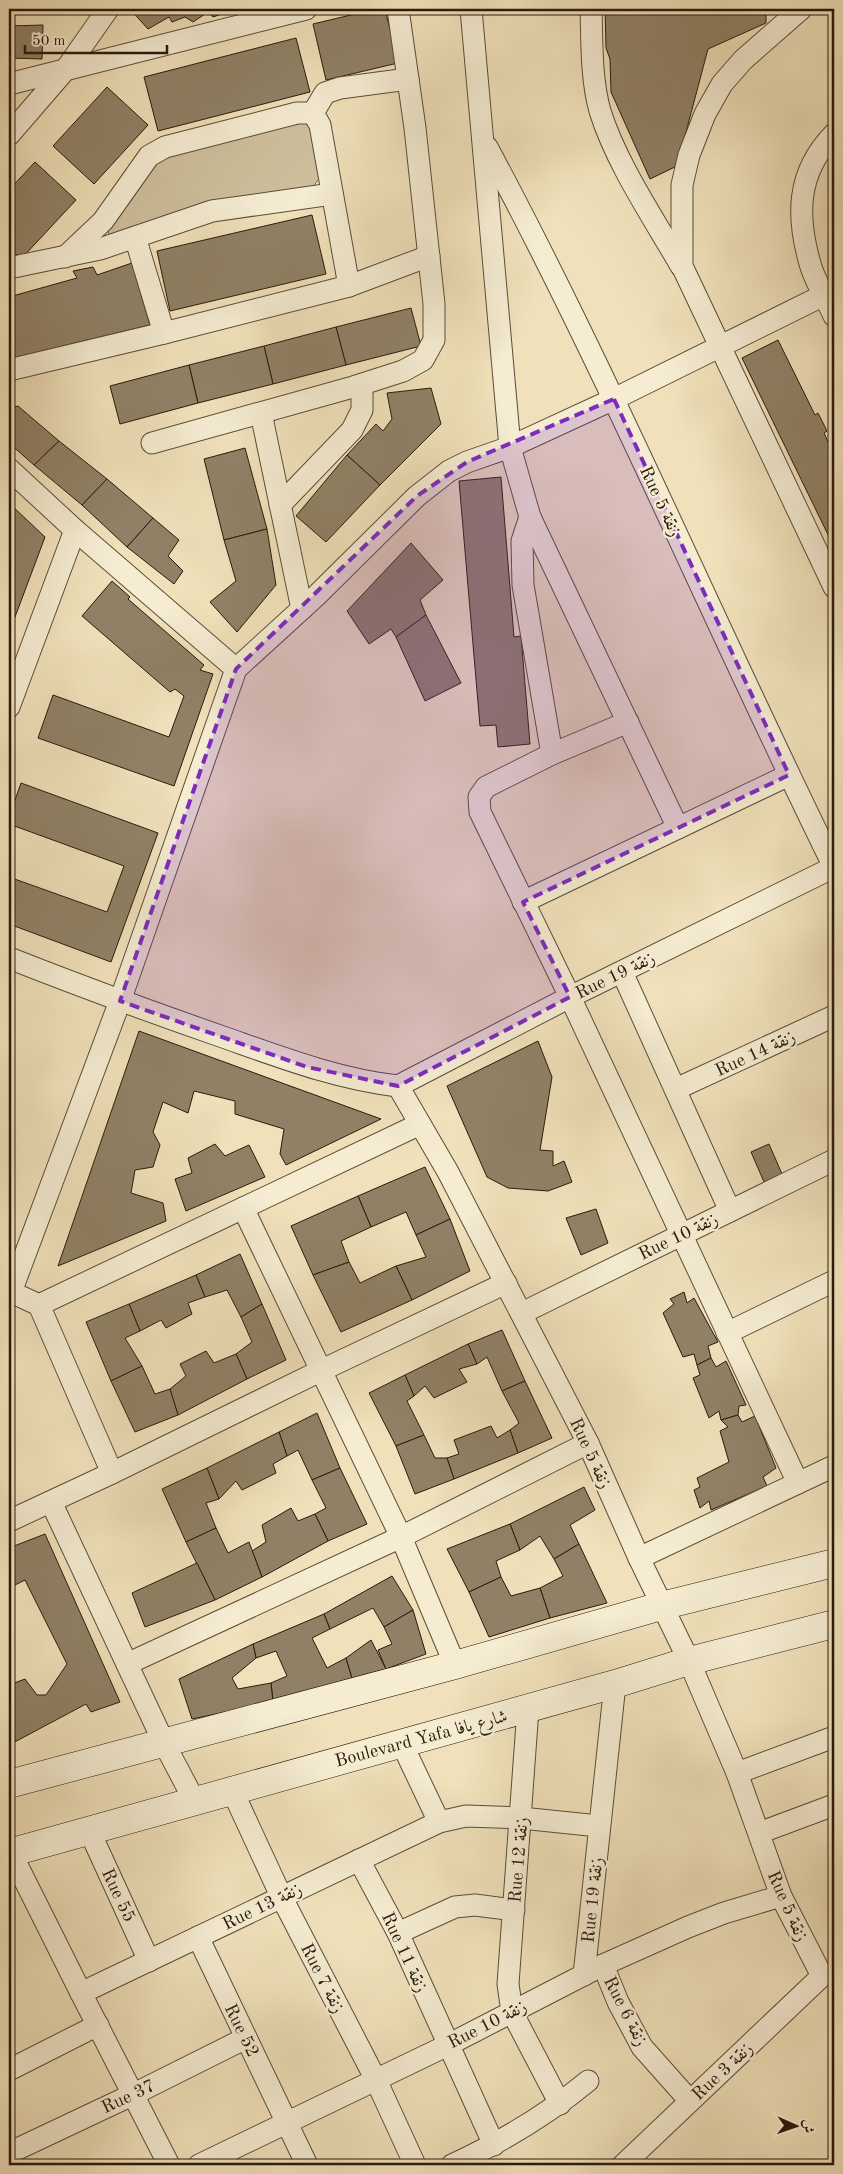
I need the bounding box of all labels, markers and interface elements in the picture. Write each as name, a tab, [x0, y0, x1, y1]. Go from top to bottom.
scale bar	[25, 22, 168, 54]
text: 50 m	[32, 34, 66, 49]
street label: Rue 5 زنقة	[635, 463, 684, 540]
street label: Rue 19 زنقة	[573, 949, 658, 1004]
street label: Rue 14 زنقة	[713, 1028, 799, 1081]
street label: Rue 10 زنقة	[636, 1210, 721, 1265]
street label: Rue 5 زنقة	[565, 1415, 614, 1492]
street label: Boulevard Yafa شارع يافا	[333, 1707, 511, 1775]
street label: Rue 12 زنقة	[506, 1816, 533, 1904]
street label: Rue 19 زنقة	[580, 1856, 607, 1944]
street label: Rue 55	[98, 1866, 138, 1925]
street label: Rue 5 زنقة	[763, 1868, 811, 1945]
street label: Rue 13 زنقة	[220, 1880, 305, 1935]
street label: Rue 11 زنقة	[377, 1910, 430, 1996]
street label: Rue 7 زنقة	[296, 1941, 347, 2017]
street label: Rue 6 زنقة	[599, 1974, 650, 2050]
street label: Rue 10 زنقة	[445, 1997, 530, 2053]
street label: Rue 52	[221, 2001, 262, 2060]
street label: Rue 3 زنقة	[689, 2039, 757, 2105]
street label: Rue 37	[99, 2077, 158, 2117]
north arrow	[770, 2102, 820, 2152]
text: ش	[801, 2119, 815, 2134]

